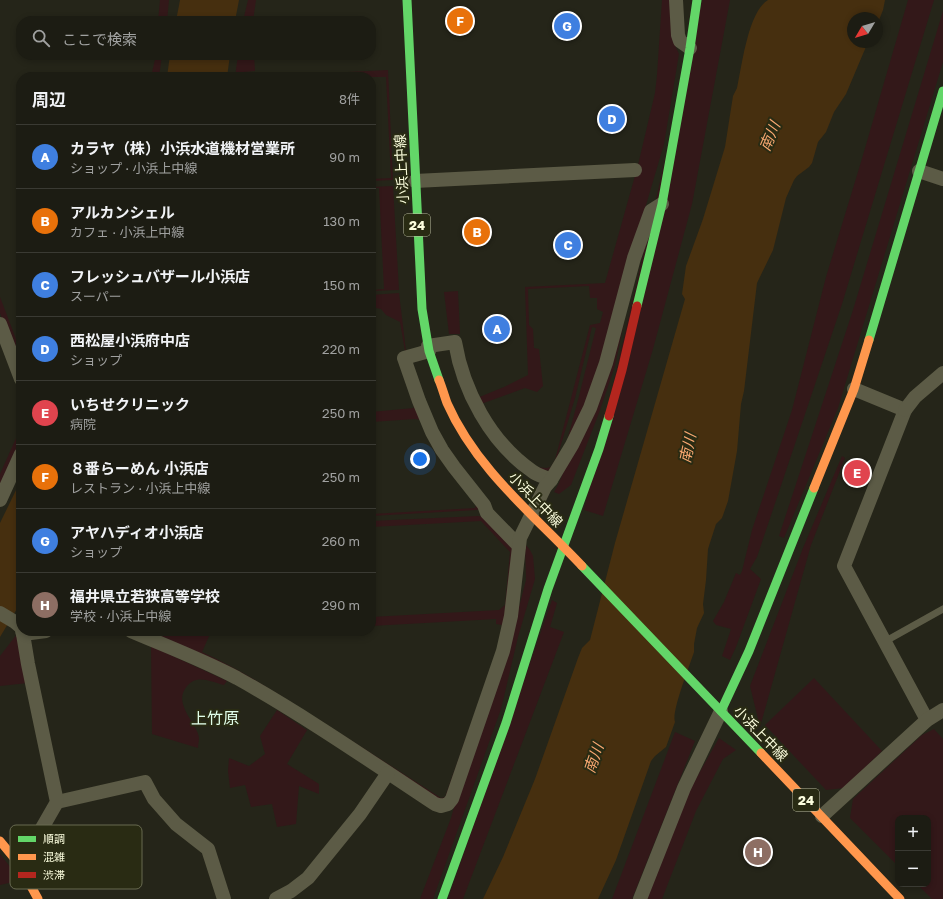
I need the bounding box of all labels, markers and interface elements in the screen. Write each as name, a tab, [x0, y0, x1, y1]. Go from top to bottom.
pin: F	[447, 6, 473, 36]
pin: G	[554, 11, 580, 41]
north arrow	[847, 12, 883, 48]
search box	[16, 16, 376, 60]
icon: search	[30, 27, 52, 49]
text: ここで検索	[62, 30, 137, 48]
text: 周辺	[32, 89, 66, 110]
text: 8件	[339, 91, 360, 107]
pin: D	[599, 104, 625, 134]
water label: 南川	[755, 117, 784, 153]
street label: 小浜上中線	[391, 134, 411, 204]
text: カラヤ（株）小浜水道機材営業所	[70, 139, 295, 157]
text: A	[40, 149, 50, 165]
text: 90 m	[329, 149, 360, 165]
text: ショップ · 小浜上中線	[70, 160, 197, 176]
text: アルカンシェル	[70, 203, 174, 221]
text: B	[40, 213, 50, 229]
text: 130 m	[323, 213, 360, 229]
road number: 24	[404, 214, 430, 236]
pin: B	[464, 217, 490, 247]
text: カフェ · 小浜上中線	[70, 224, 184, 240]
pin: C	[555, 230, 581, 260]
text: フレッシュバザール小浜店	[70, 267, 250, 285]
text: C	[40, 277, 50, 293]
text: 150 m	[323, 277, 360, 293]
text: スーパー	[70, 288, 122, 304]
pin: A	[484, 314, 510, 344]
text: 西松屋小浜府中店	[70, 331, 190, 349]
text: D	[40, 341, 50, 357]
text: 220 m	[322, 341, 360, 357]
text: ショップ	[70, 352, 122, 368]
text: いちせクリニック	[70, 395, 190, 413]
text: E	[41, 405, 49, 421]
text: 250 m	[322, 405, 360, 421]
text: 病院	[70, 416, 96, 432]
water label: 南川	[675, 430, 699, 465]
your location	[410, 449, 430, 469]
pin: E	[844, 458, 870, 488]
text: ８番らーめん 小浜店	[70, 459, 209, 477]
street label: 小浜上中線	[506, 468, 566, 530]
text: F	[41, 469, 49, 485]
text: 250 m	[322, 469, 360, 485]
text: レストラン · 小浜上中線	[70, 480, 210, 496]
text: アヤハディオ小浜店	[70, 523, 204, 541]
text: G	[40, 533, 50, 549]
text: 260 m	[322, 533, 360, 549]
text: ショップ	[70, 544, 122, 560]
text: 福井県立若狭高等学校	[70, 587, 220, 605]
text: H	[40, 597, 50, 613]
text: 290 m	[322, 597, 360, 613]
text: 学校 · 小浜上中線	[70, 608, 171, 624]
street label: 小浜上中線	[731, 702, 791, 764]
district label: 上竹原	[191, 708, 239, 728]
water label: 南川	[580, 739, 607, 775]
road number: 24	[793, 789, 819, 811]
map controls	[895, 815, 931, 887]
button: +	[895, 815, 931, 851]
legend	[10, 825, 142, 889]
text: 順調	[43, 832, 65, 845]
pin: H	[745, 837, 771, 867]
text: 混雑	[43, 850, 65, 863]
button: −	[895, 851, 931, 887]
text: 渋滞	[43, 868, 65, 881]

